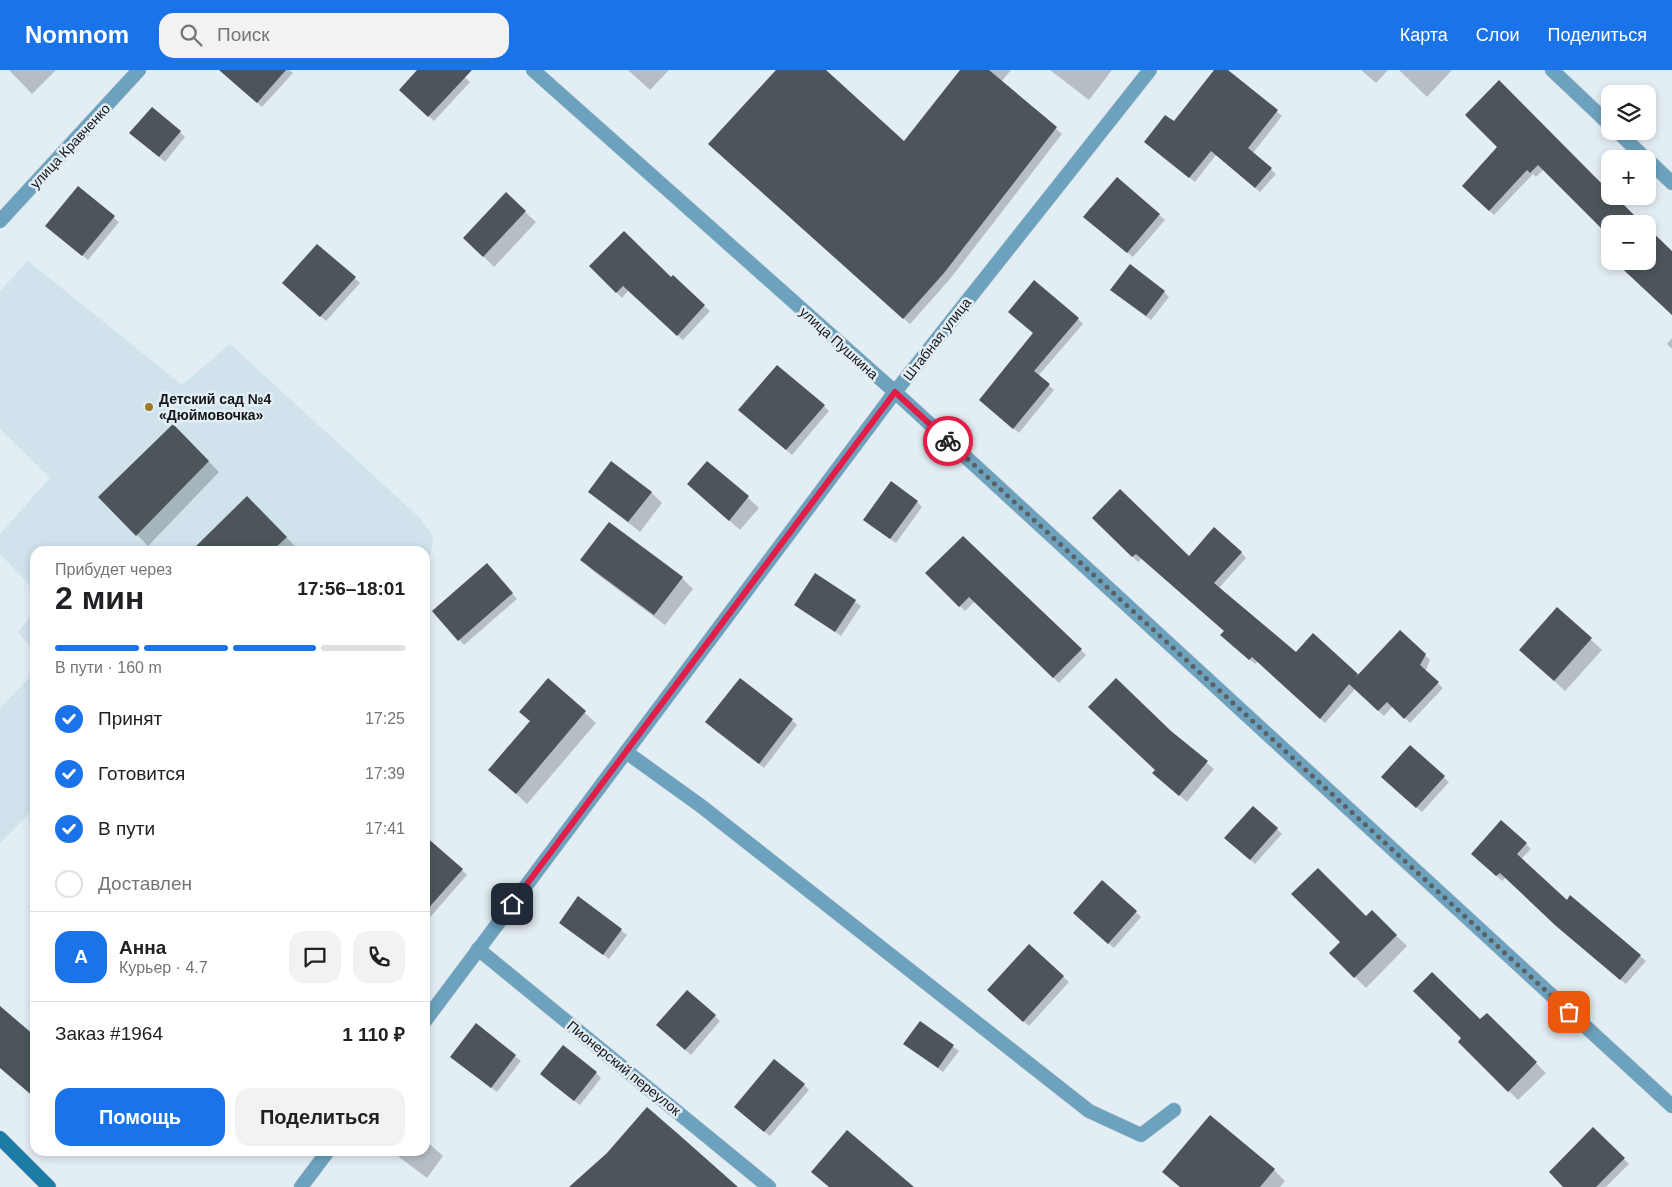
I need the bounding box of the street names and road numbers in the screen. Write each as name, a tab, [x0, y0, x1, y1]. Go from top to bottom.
street label: улица Кравченко	[27, 100, 113, 192]
street label: Штабная улица	[900, 294, 974, 383]
street label: улица Пушкина	[796, 304, 882, 383]
street label: Пионерский переулок	[564, 1017, 685, 1119]

